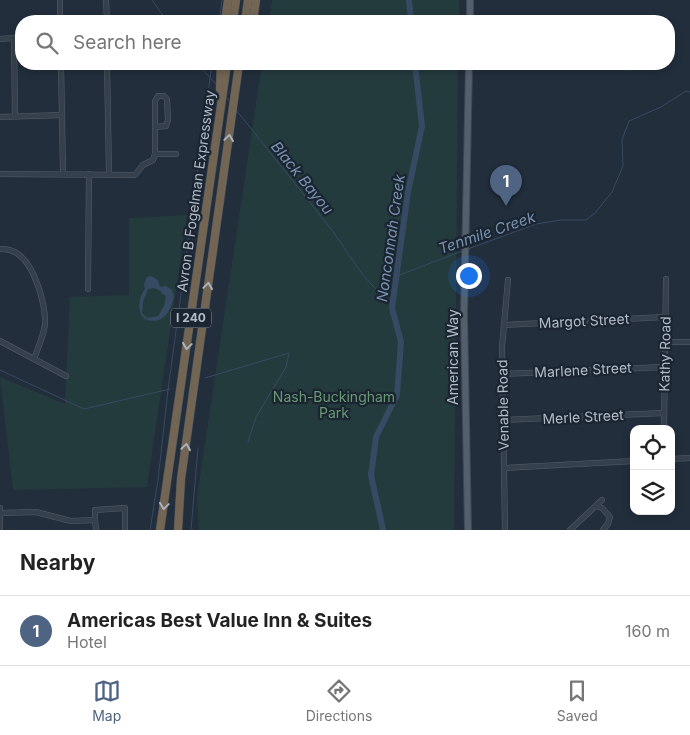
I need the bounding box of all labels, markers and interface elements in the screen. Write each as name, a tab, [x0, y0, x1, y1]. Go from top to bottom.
search box	[15, 15, 675, 70]
icon: search	[33, 29, 61, 57]
text: Search here	[73, 31, 182, 54]
street label: Avron B Fogelman Expressway	[173, 89, 218, 293]
one-way arrow	[223, 133, 234, 141]
water label: Black Bayou	[267, 137, 338, 218]
pin: 1	[490, 165, 522, 206]
water label: Nonconnah Creek	[372, 172, 409, 303]
water label: Tenmile Creek	[436, 207, 538, 258]
your location	[456, 263, 482, 289]
one-way arrow	[203, 281, 213, 290]
road number: I 240	[171, 308, 211, 328]
street label: American Way	[444, 309, 461, 405]
street label: Margot Street	[538, 310, 630, 331]
street label: Kathy Road	[655, 316, 674, 392]
one-way arrow	[182, 341, 192, 350]
street label: Marlene Street	[534, 358, 632, 381]
street label: Venable Road	[493, 359, 512, 451]
park label: Nash-Buckingham Park	[273, 388, 395, 421]
street label: Merle Street	[542, 406, 624, 427]
map controls	[630, 425, 675, 515]
button: locate	[630, 425, 675, 470]
one-way arrow	[180, 442, 190, 451]
button: layers	[630, 470, 675, 515]
one-way arrow	[159, 503, 170, 511]
text: Nearby	[20, 550, 95, 575]
text: Americas Best Value Inn & Suites	[67, 609, 372, 632]
text: 1	[33, 621, 39, 641]
text: 160 m	[625, 621, 670, 641]
text: Hotel	[67, 632, 107, 652]
tab: Map	[92, 677, 121, 724]
tab: Directions	[306, 677, 372, 724]
tab: Saved	[557, 677, 598, 724]

